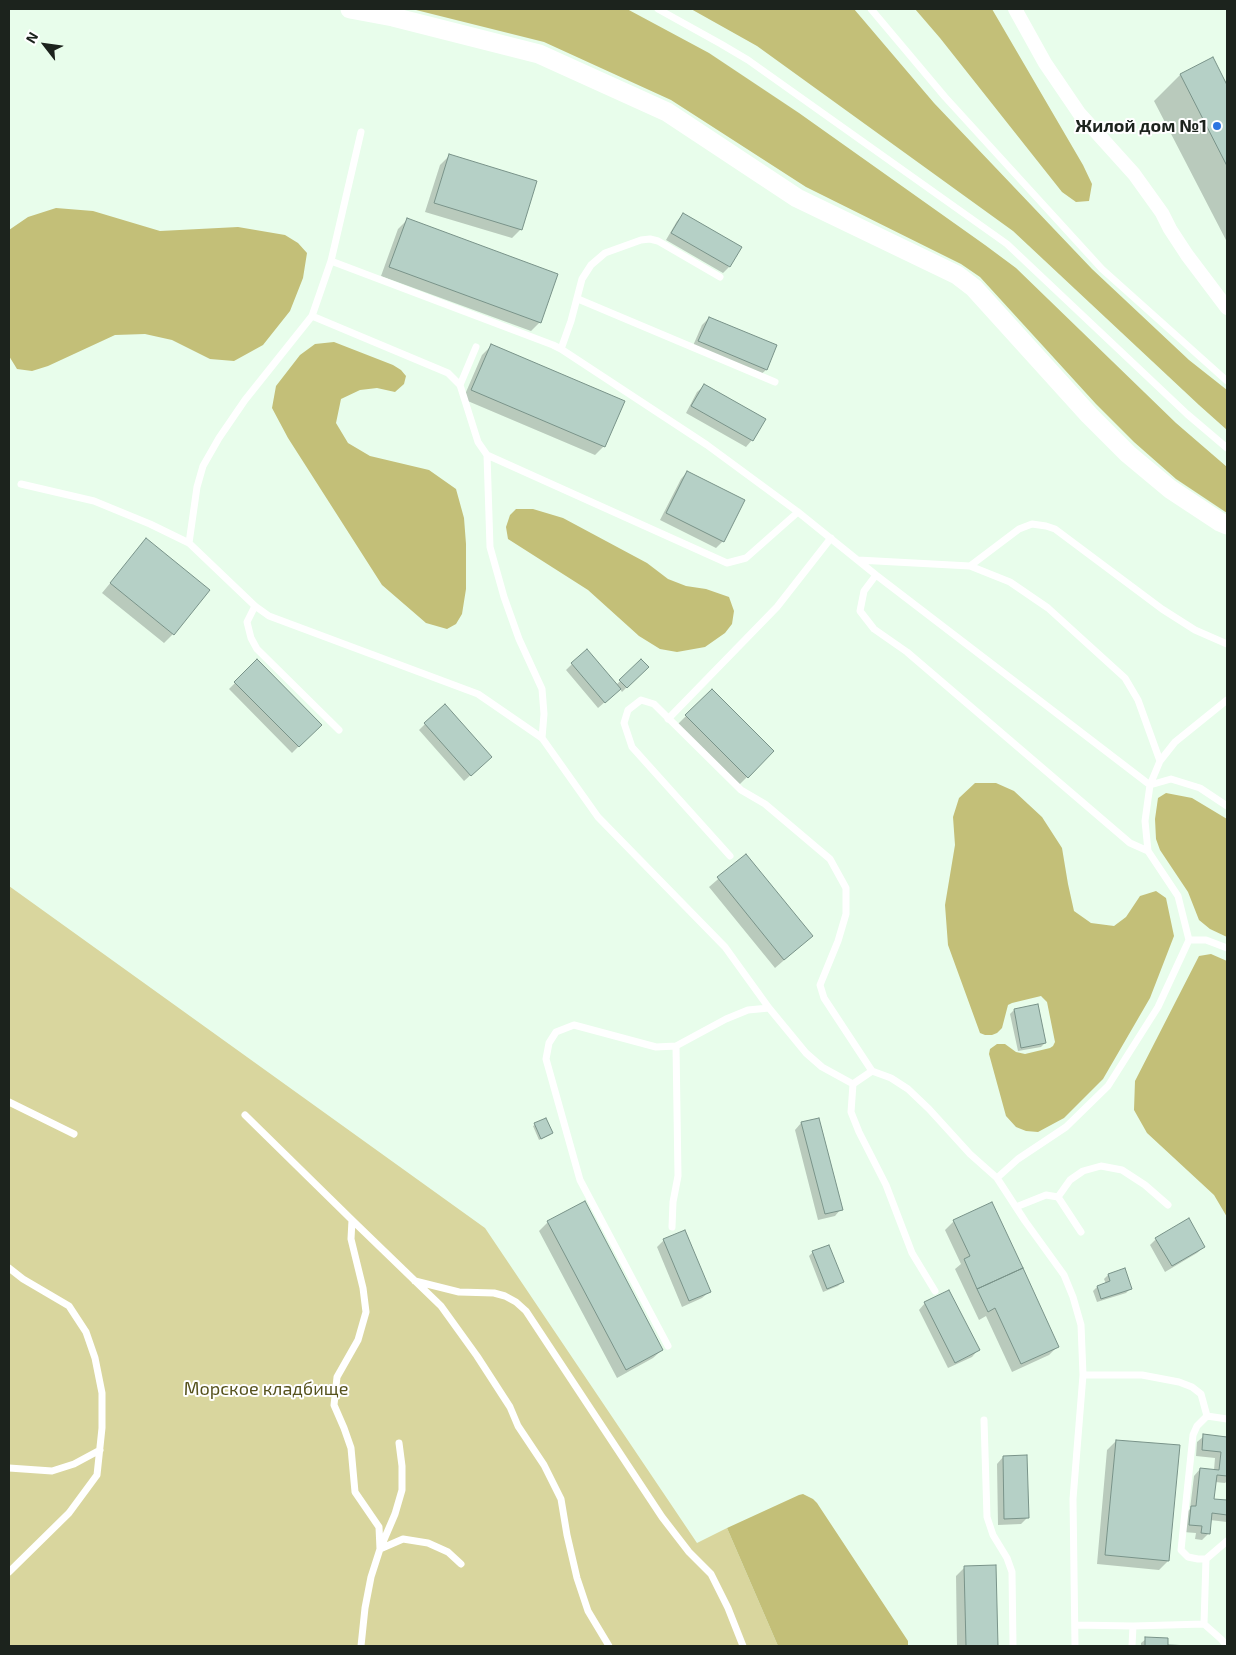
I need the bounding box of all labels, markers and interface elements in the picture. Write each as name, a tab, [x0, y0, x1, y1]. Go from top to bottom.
north arrow	[20, 20, 70, 70]
text: N	[22, 29, 41, 46]
place label: Жилой дом №1	[1075, 115, 1207, 137]
marker: Жилой дом №1	[1211, 120, 1223, 132]
park label: Морское кладбище	[184, 1378, 348, 1400]

